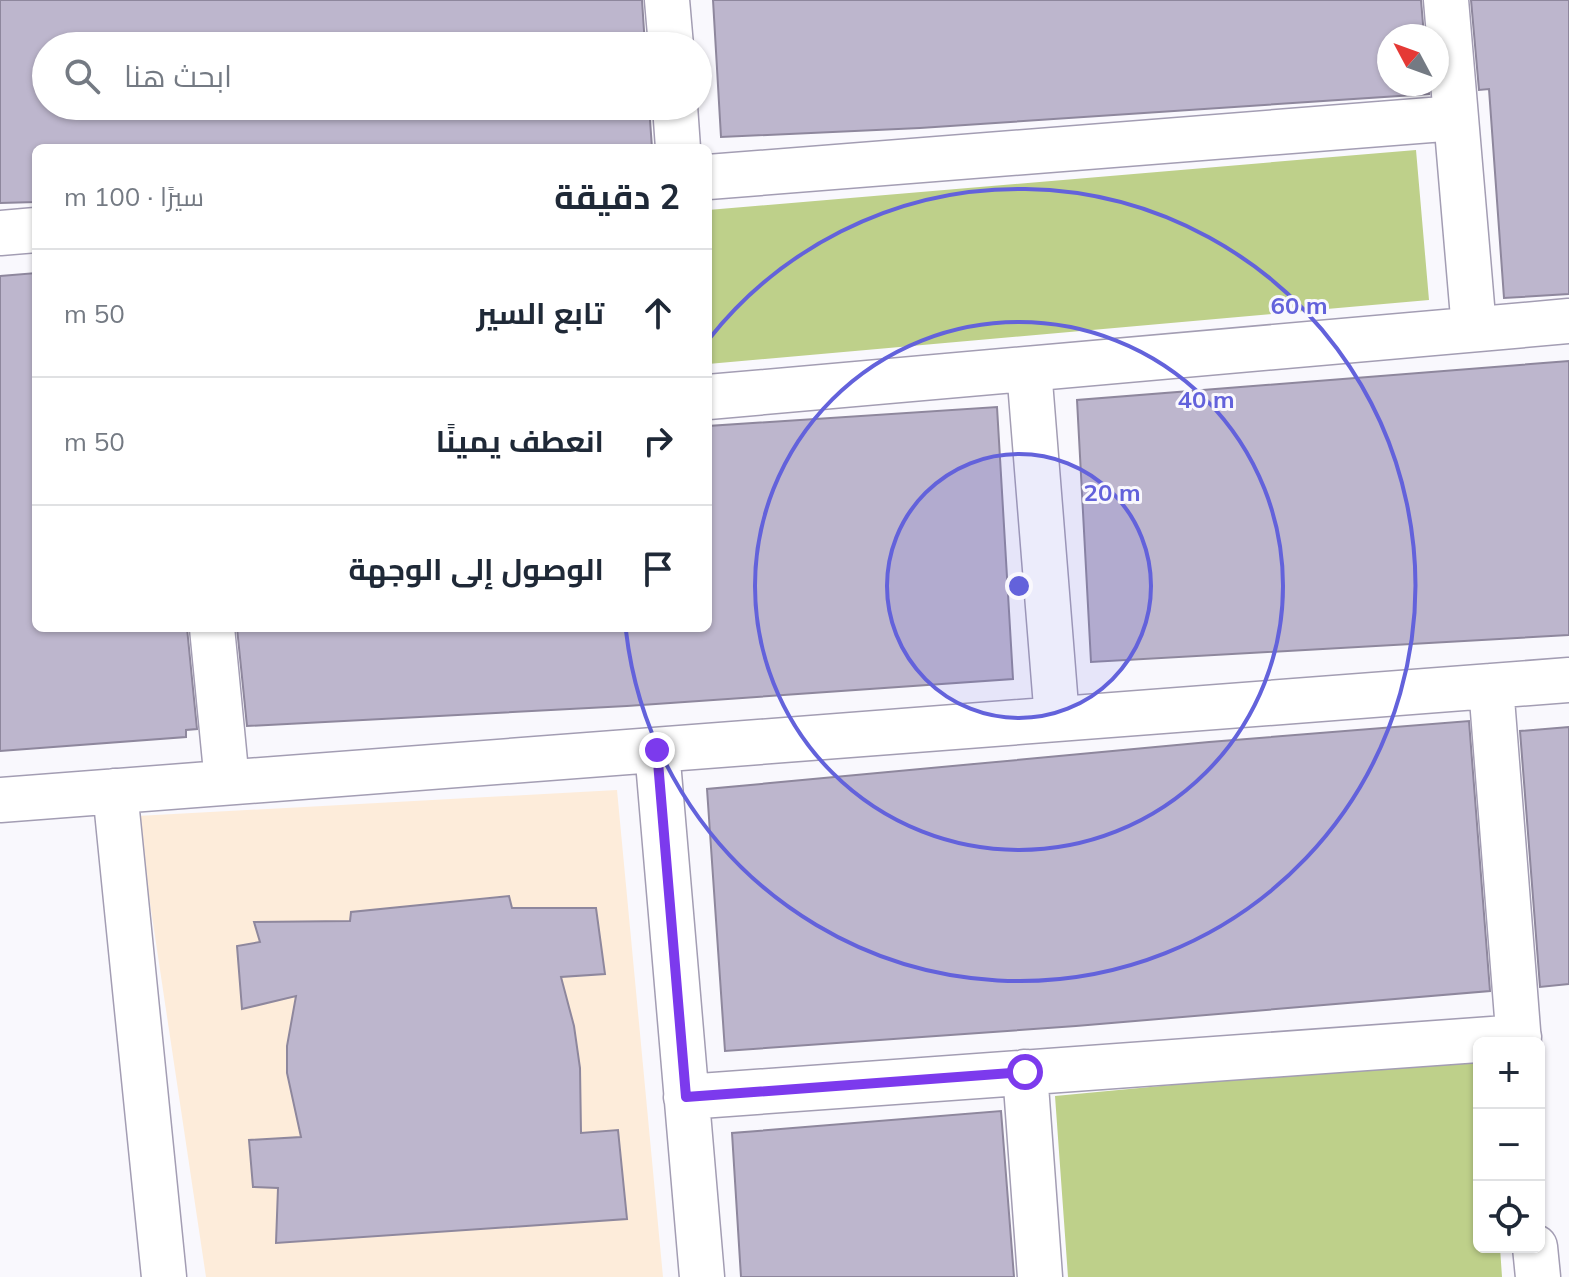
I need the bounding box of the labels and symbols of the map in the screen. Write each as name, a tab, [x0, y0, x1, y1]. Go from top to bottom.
north arrow	[1377, 24, 1449, 96]
text: 60 m	[1271, 290, 1327, 320]
text: 40 m	[1178, 384, 1234, 414]
text: 20 m	[1084, 477, 1140, 507]
centre of rings	[1005, 572, 1033, 600]
route end	[639, 732, 675, 768]
route start	[1007, 1054, 1043, 1090]

